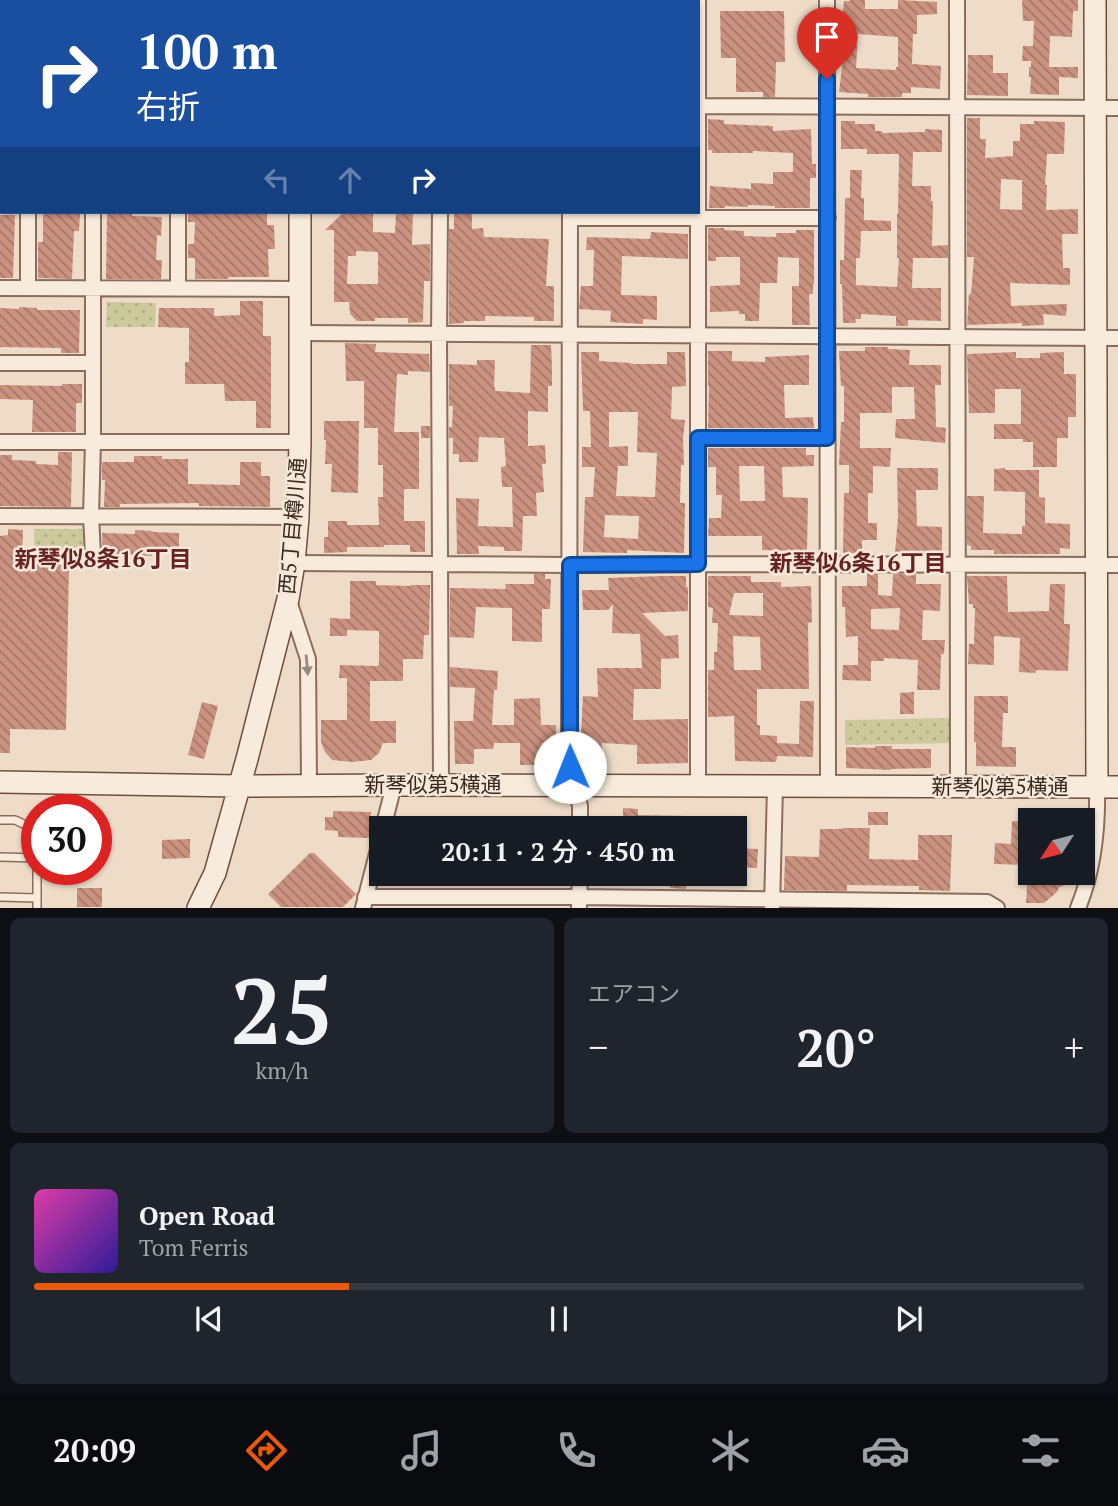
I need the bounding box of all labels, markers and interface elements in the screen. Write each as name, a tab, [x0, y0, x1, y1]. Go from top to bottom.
pin	[797, 7, 857, 79]
text: 100 m	[136, 18, 278, 83]
icon: arrive	[808, 18, 846, 56]
icon: right	[21, 28, 112, 119]
text: 右折	[136, 85, 200, 127]
icon: left	[258, 161, 296, 199]
icon: ahead	[331, 161, 369, 199]
icon: right	[404, 161, 442, 199]
street label: 西5丁目樽川通	[272, 456, 312, 595]
district label: 新琴似8条16丁目	[15, 543, 192, 574]
district label: 新琴似6条16丁目	[770, 547, 947, 578]
one-way arrow	[302, 654, 313, 676]
position arrow	[533, 730, 607, 804]
street label: 新琴似第5横通	[364, 770, 502, 798]
street label: 新琴似第5横通	[931, 772, 1069, 800]
speed limit sign: 30	[21, 794, 112, 885]
north arrow	[1018, 808, 1096, 886]
map controls	[1018, 808, 1095, 885]
text: 20:11 · 2 分 · 450 m	[441, 834, 675, 868]
text: 25	[231, 949, 333, 1070]
text: エアコン	[588, 978, 680, 1009]
text: 20°	[796, 1013, 876, 1082]
text: −	[588, 1022, 608, 1072]
text: +	[1064, 1022, 1084, 1072]
text: km/h	[255, 1055, 309, 1086]
text: Open Road	[139, 1198, 275, 1232]
text: Tom Ferris	[139, 1232, 249, 1263]
icon: previous	[190, 1300, 228, 1338]
icon: pause	[540, 1300, 578, 1338]
icon: next	[890, 1300, 928, 1338]
icon: directions	[242, 1426, 291, 1475]
icon: music	[397, 1426, 446, 1475]
icon: phone	[552, 1426, 601, 1475]
icon: climate	[706, 1426, 755, 1475]
icon: car	[861, 1426, 910, 1475]
icon: filters	[1016, 1426, 1065, 1475]
text: 20:09	[53, 1429, 136, 1471]

